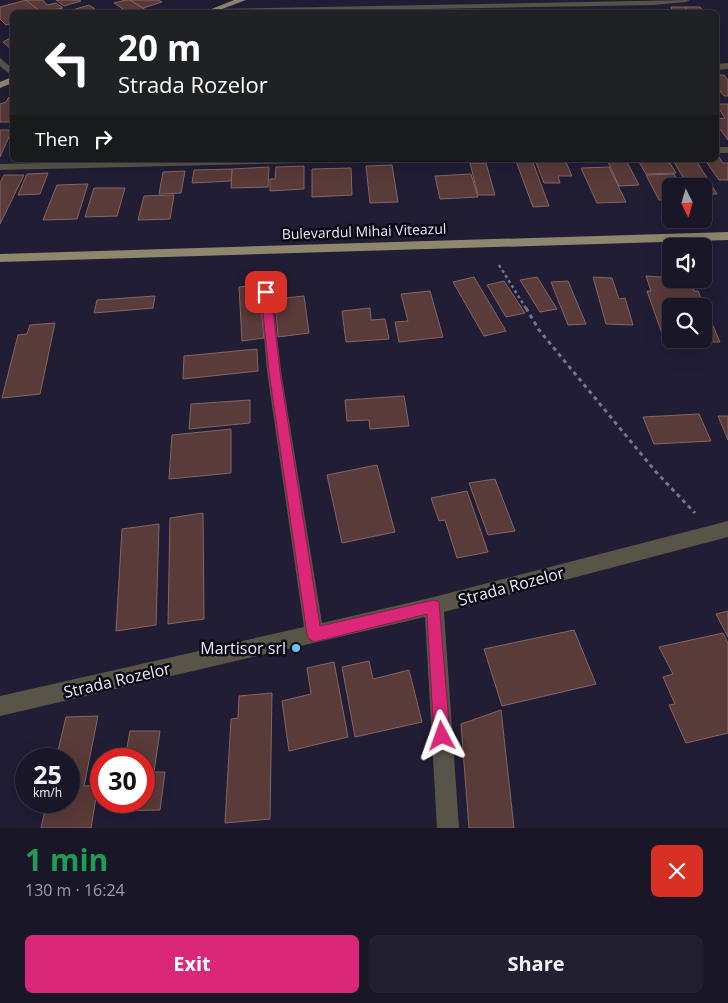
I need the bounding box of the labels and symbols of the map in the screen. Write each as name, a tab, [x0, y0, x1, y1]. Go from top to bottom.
north arrow	[662, 178, 712, 228]
street label: Bulevardul Mihai Viteazul	[281, 219, 447, 243]
pin	[245, 271, 287, 313]
street label: Strada Rozelor	[456, 561, 567, 611]
place label: Martisor srl	[200, 637, 286, 659]
marker: Martisor srl	[290, 642, 302, 654]
street label: Strada Rozelor	[61, 657, 173, 703]
position arrow	[415, 709, 467, 761]
speed limit sign: 30	[90, 748, 155, 813]

